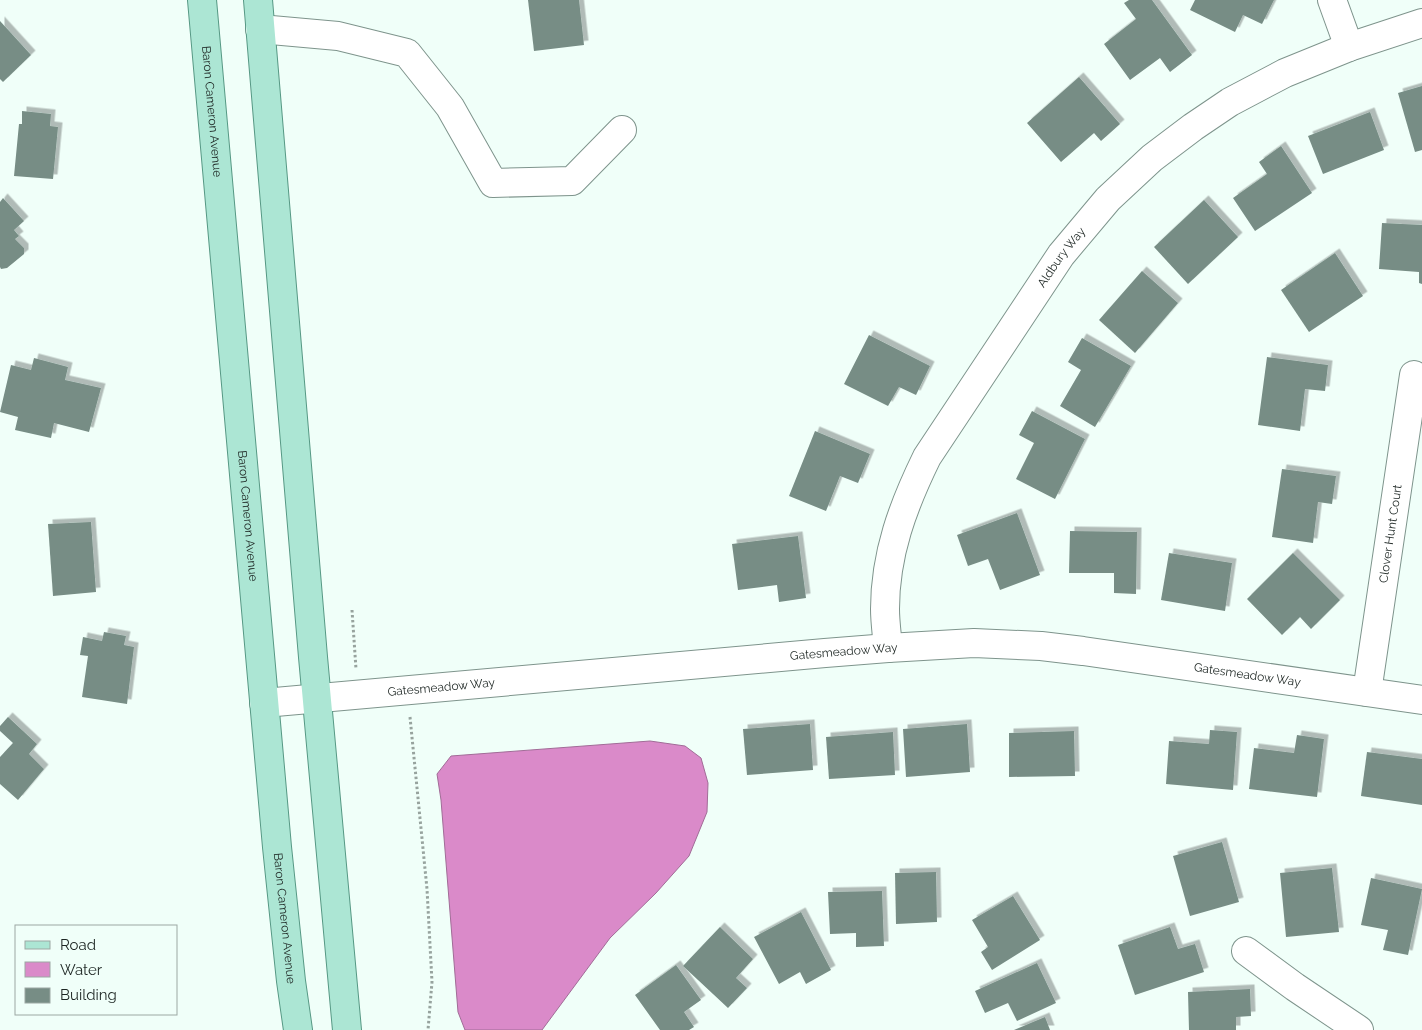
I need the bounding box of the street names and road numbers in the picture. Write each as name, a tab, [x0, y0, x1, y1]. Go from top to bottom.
street label: Baron Cameron Avenue	[199, 45, 225, 178]
street label: Aldbury Way	[1035, 224, 1089, 290]
street label: Baron Cameron Avenue	[235, 450, 260, 582]
street label: Clover Hunt Court	[1376, 484, 1405, 584]
street label: Gatesmeadow Way	[789, 640, 898, 663]
street label: Gatesmeadow Way	[1193, 660, 1302, 689]
street label: Gatesmeadow Way	[387, 675, 496, 699]
street label: Baron Cameron Avenue	[271, 852, 298, 984]

